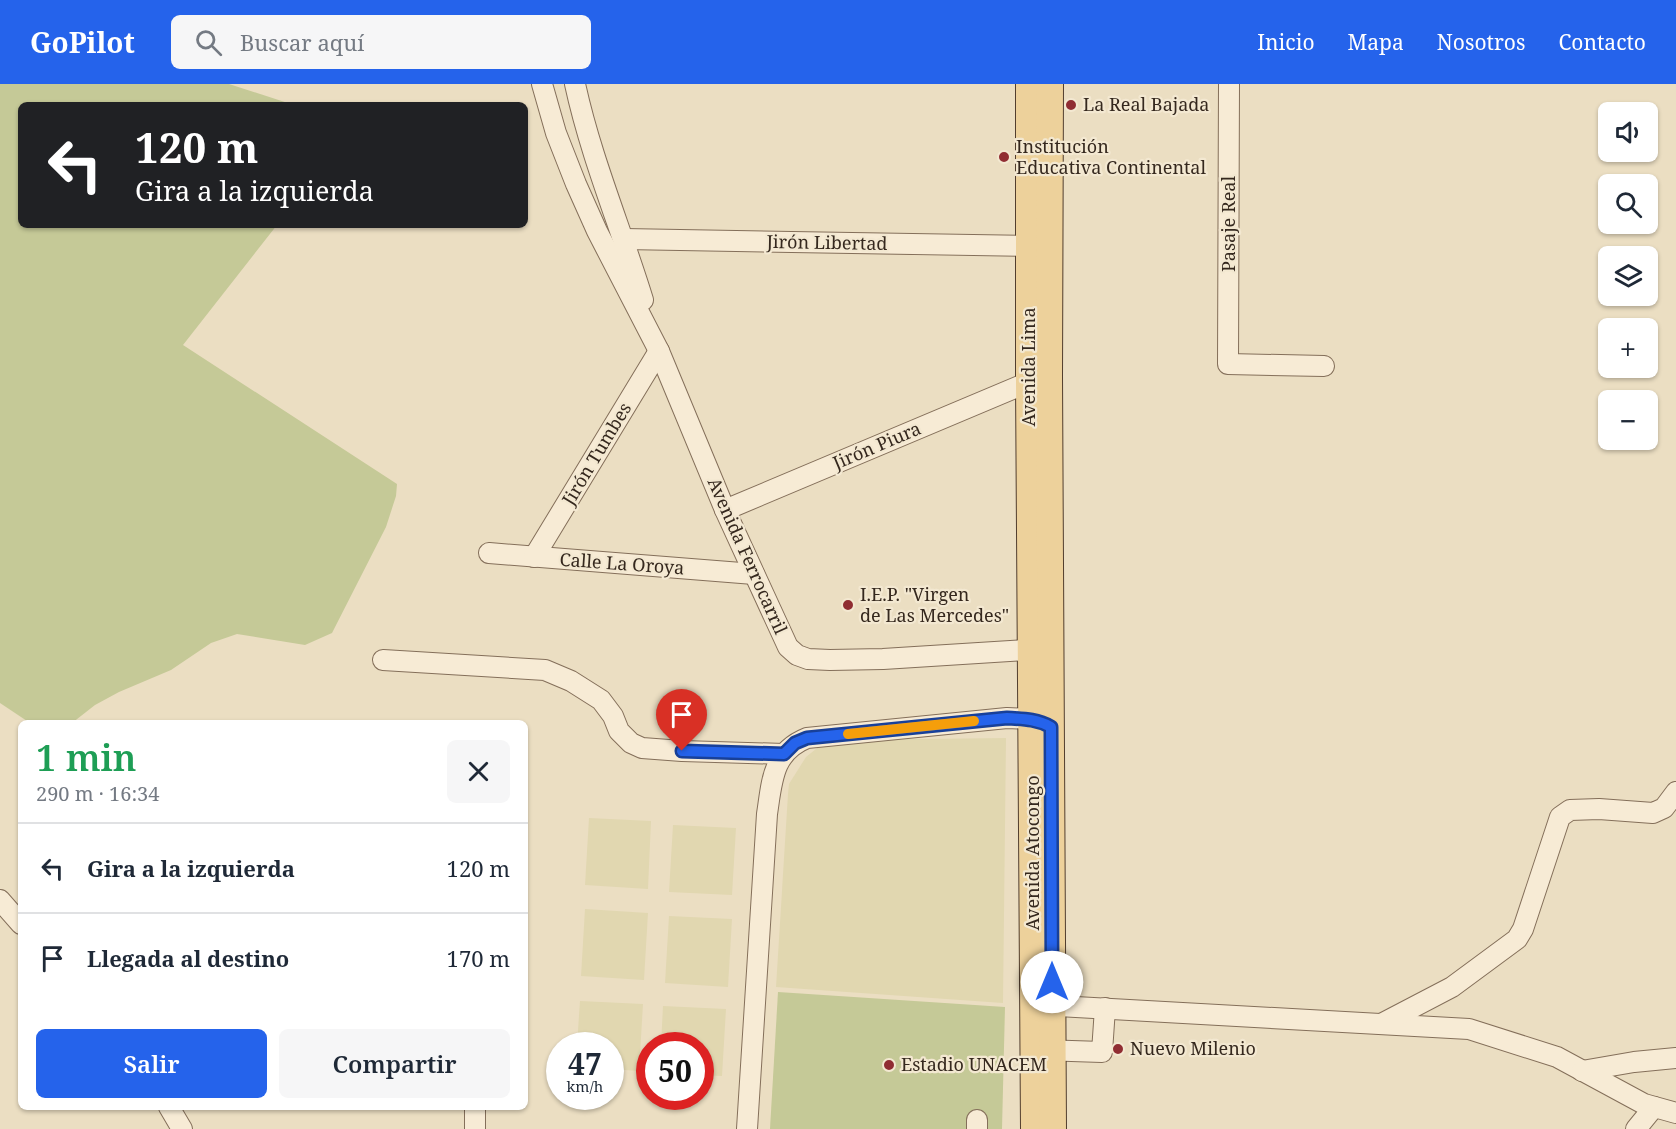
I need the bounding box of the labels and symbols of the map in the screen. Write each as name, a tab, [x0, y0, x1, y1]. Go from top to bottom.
place label: La Real Bajada	[1083, 92, 1210, 116]
marker: La Real Bajada	[1064, 98, 1078, 112]
place label: Institución Educativa Continental	[1016, 134, 1206, 179]
marker: Institución Educativa Continental	[997, 150, 1011, 164]
street label: Pasaje Real	[1216, 176, 1240, 272]
street label: Jirón Libertad	[765, 229, 888, 255]
street label: Avenida Lima	[1016, 307, 1040, 427]
street label: Jirón Tumbes	[556, 398, 636, 510]
street label: Jirón Piura	[828, 416, 924, 475]
street label: Avenida Ferrocarril	[703, 473, 793, 638]
street label: Calle La Oroya	[559, 547, 685, 579]
place label: I.E.P. "Virgen de Las Mercedes"	[860, 582, 1009, 627]
marker: I.E.P. "Virgen de Las Mercedes"	[841, 598, 855, 612]
pin	[656, 689, 707, 751]
street label: Avenida Atocongo	[1020, 775, 1044, 931]
position arrow	[1020, 950, 1084, 1014]
speed limit sign: 50	[636, 1032, 714, 1110]
place label: Nuevo Milenio	[1130, 1036, 1256, 1060]
marker: Nuevo Milenio	[1111, 1042, 1125, 1056]
place label: Estadio UNACEM	[901, 1052, 1047, 1076]
marker: Estadio UNACEM	[882, 1058, 896, 1072]

